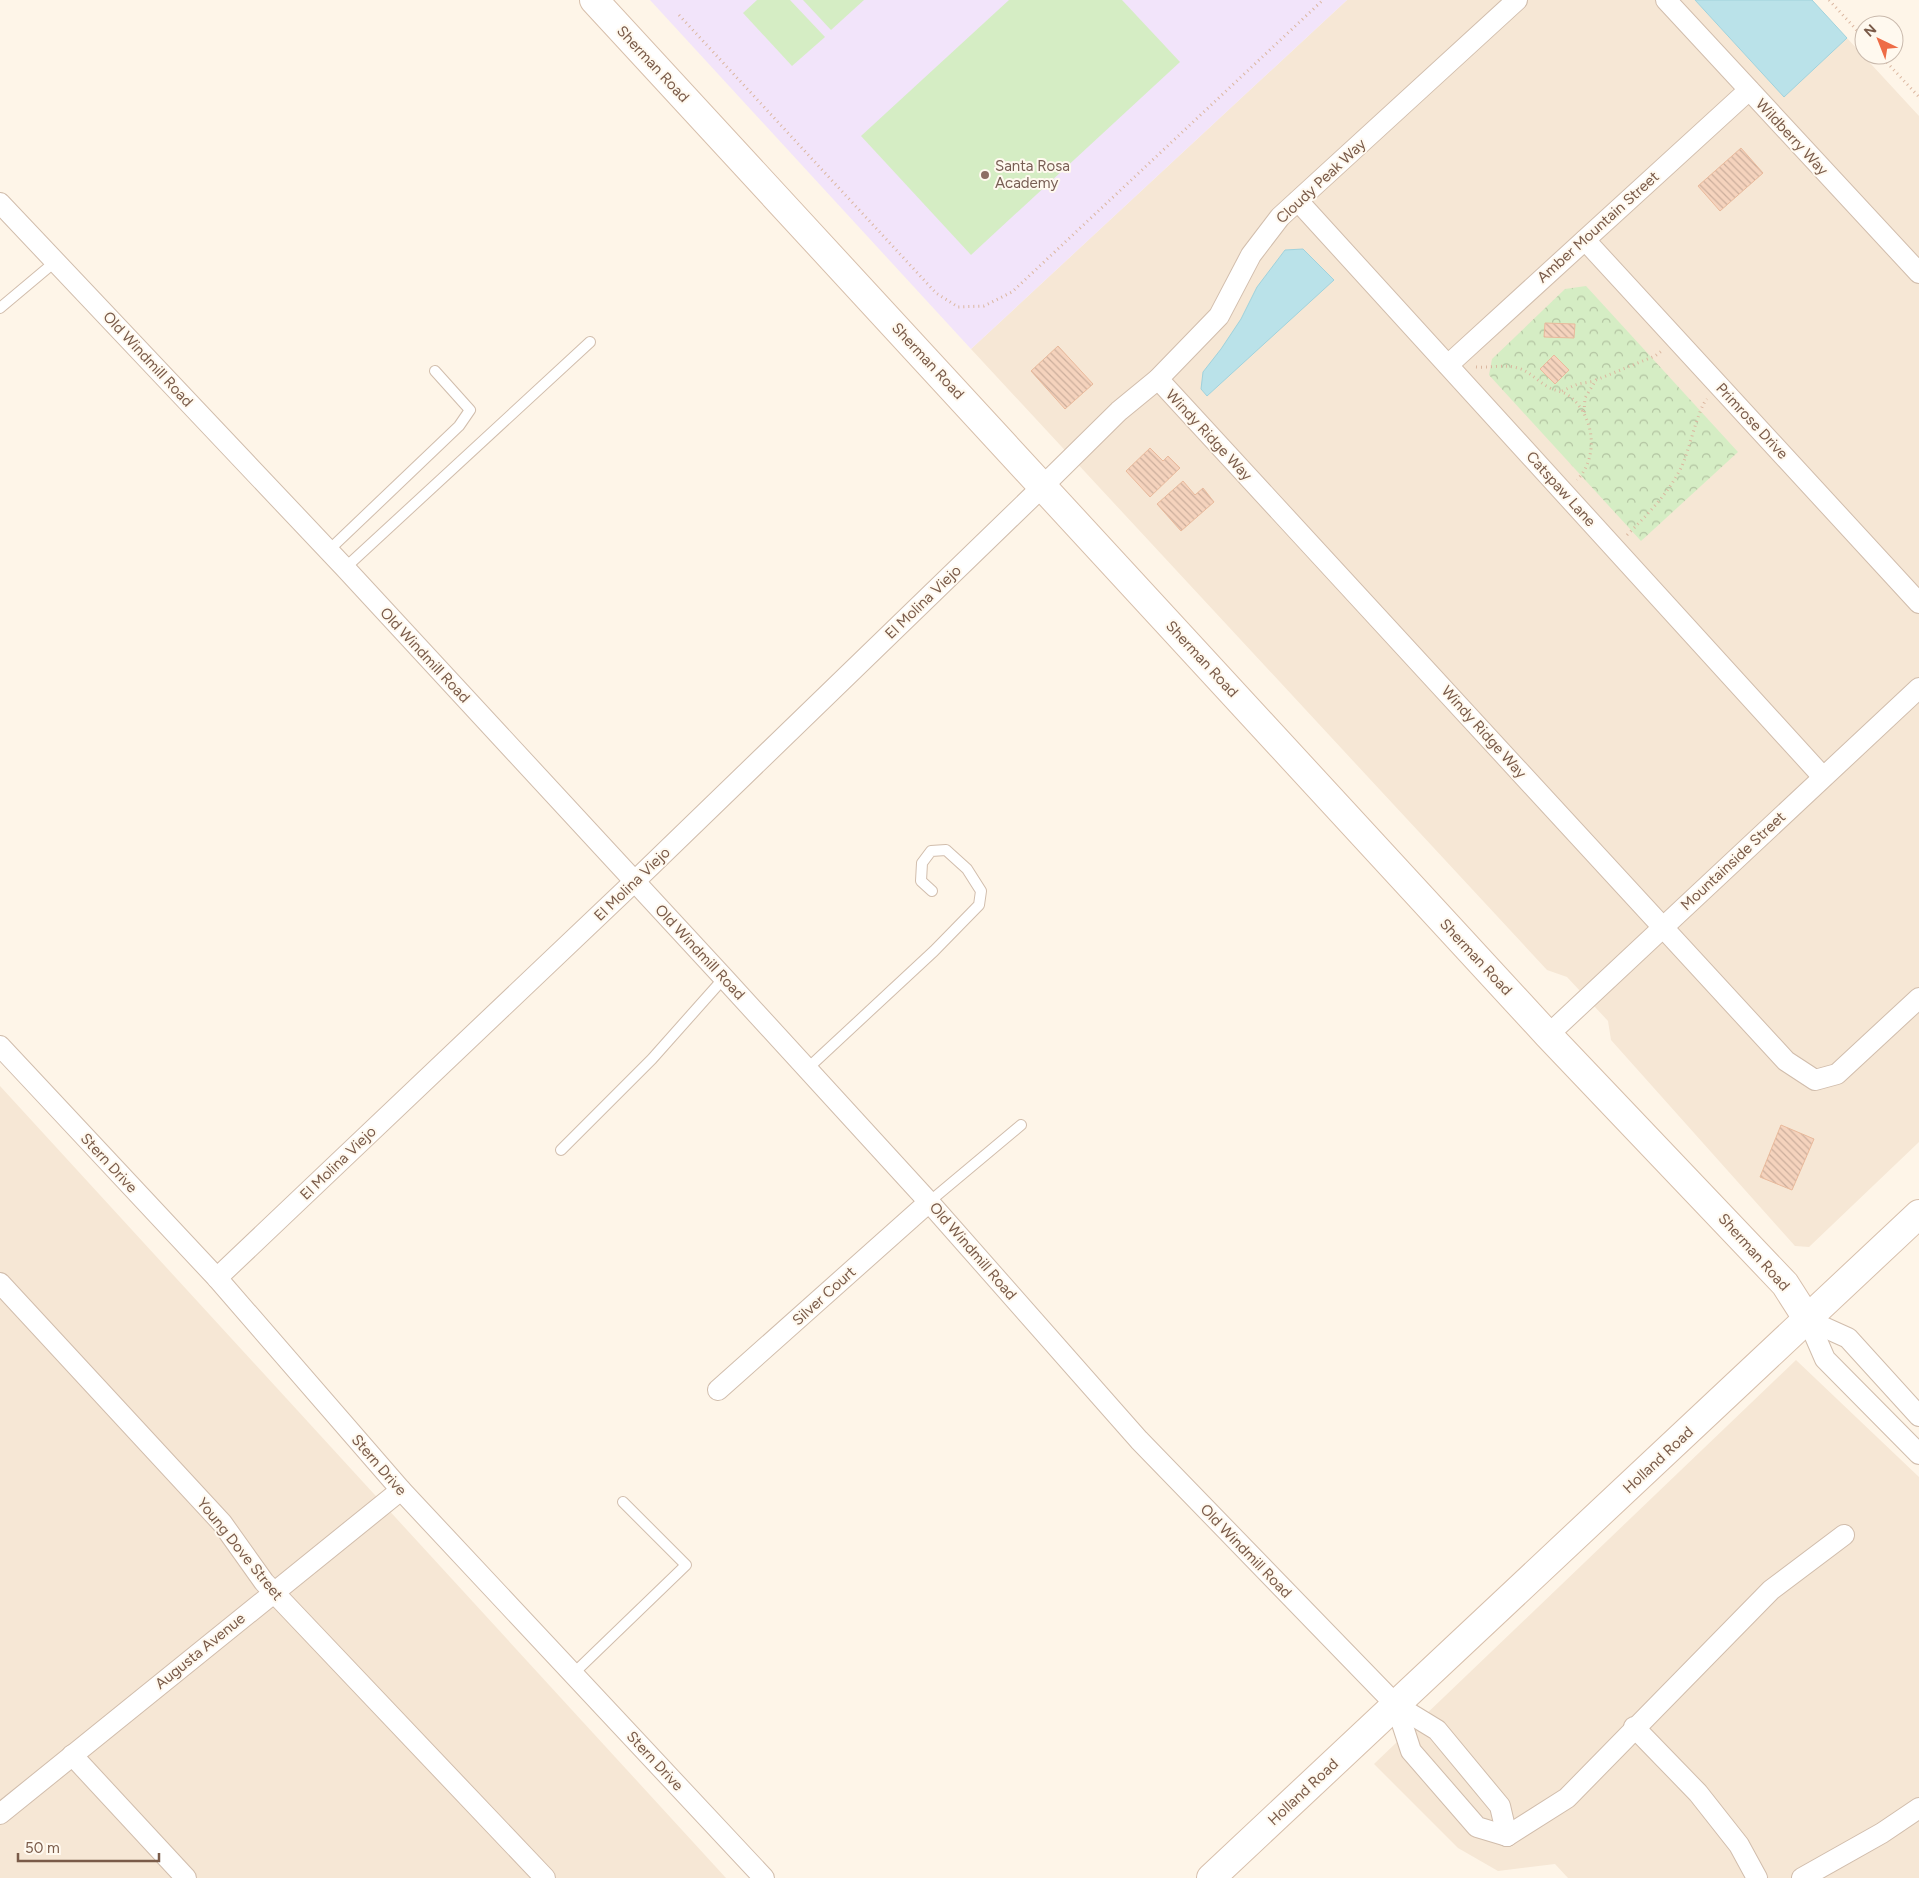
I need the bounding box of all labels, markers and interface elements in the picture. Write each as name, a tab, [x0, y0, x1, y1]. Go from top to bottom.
north arrow	[1854, 15, 1904, 65]
text: N	[1861, 21, 1880, 41]
street label: Sherman Road	[613, 22, 693, 106]
street label: Wildberry Way	[1752, 95, 1832, 179]
street label: Cloudy Peak Way	[1272, 135, 1370, 227]
place label: Santa Rosa Academy	[995, 157, 1070, 192]
street label: Amber Mountain Street	[1533, 167, 1663, 286]
marker: Santa Rosa Academy	[979, 169, 991, 181]
street label: Old Windmill Road	[99, 308, 197, 410]
street label: Sherman Road	[888, 319, 968, 403]
street label: Primrose Drive	[1712, 379, 1792, 463]
street label: Windy Ridge Way	[1162, 386, 1256, 484]
street label: Catspaw Lane	[1523, 448, 1599, 530]
street label: El Molina Viejo	[881, 561, 965, 643]
street label: Old Windmill Road	[376, 604, 474, 706]
street label: Sherman Road	[1162, 617, 1242, 701]
street label: Windy Ridge Way	[1438, 682, 1530, 782]
street label: Mountainside Street	[1677, 808, 1789, 914]
street label: El Molina Viejo	[590, 843, 674, 925]
street label: Old Windmill Road	[651, 901, 749, 1003]
street label: Sherman Road	[1436, 915, 1516, 999]
street label: El Molina Viejo	[296, 1122, 380, 1204]
street label: Stern Drive	[77, 1129, 141, 1197]
street label: Old Windmill Road	[926, 1198, 1020, 1304]
street label: Sherman Road	[1715, 1210, 1793, 1294]
street label: Silver Court	[789, 1263, 860, 1329]
street label: Holland Road	[1619, 1423, 1697, 1497]
street label: Stern Drive	[348, 1431, 410, 1499]
street label: Young Dove Street	[193, 1494, 287, 1604]
street label: Old Windmill Road	[1197, 1500, 1295, 1602]
street label: Augusta Avenue	[151, 1609, 249, 1693]
street label: Stern Drive	[623, 1727, 687, 1795]
street label: Holland Road	[1264, 1755, 1342, 1829]
scale bar	[18, 1830, 159, 1862]
text: 50 m	[25, 1839, 60, 1857]

